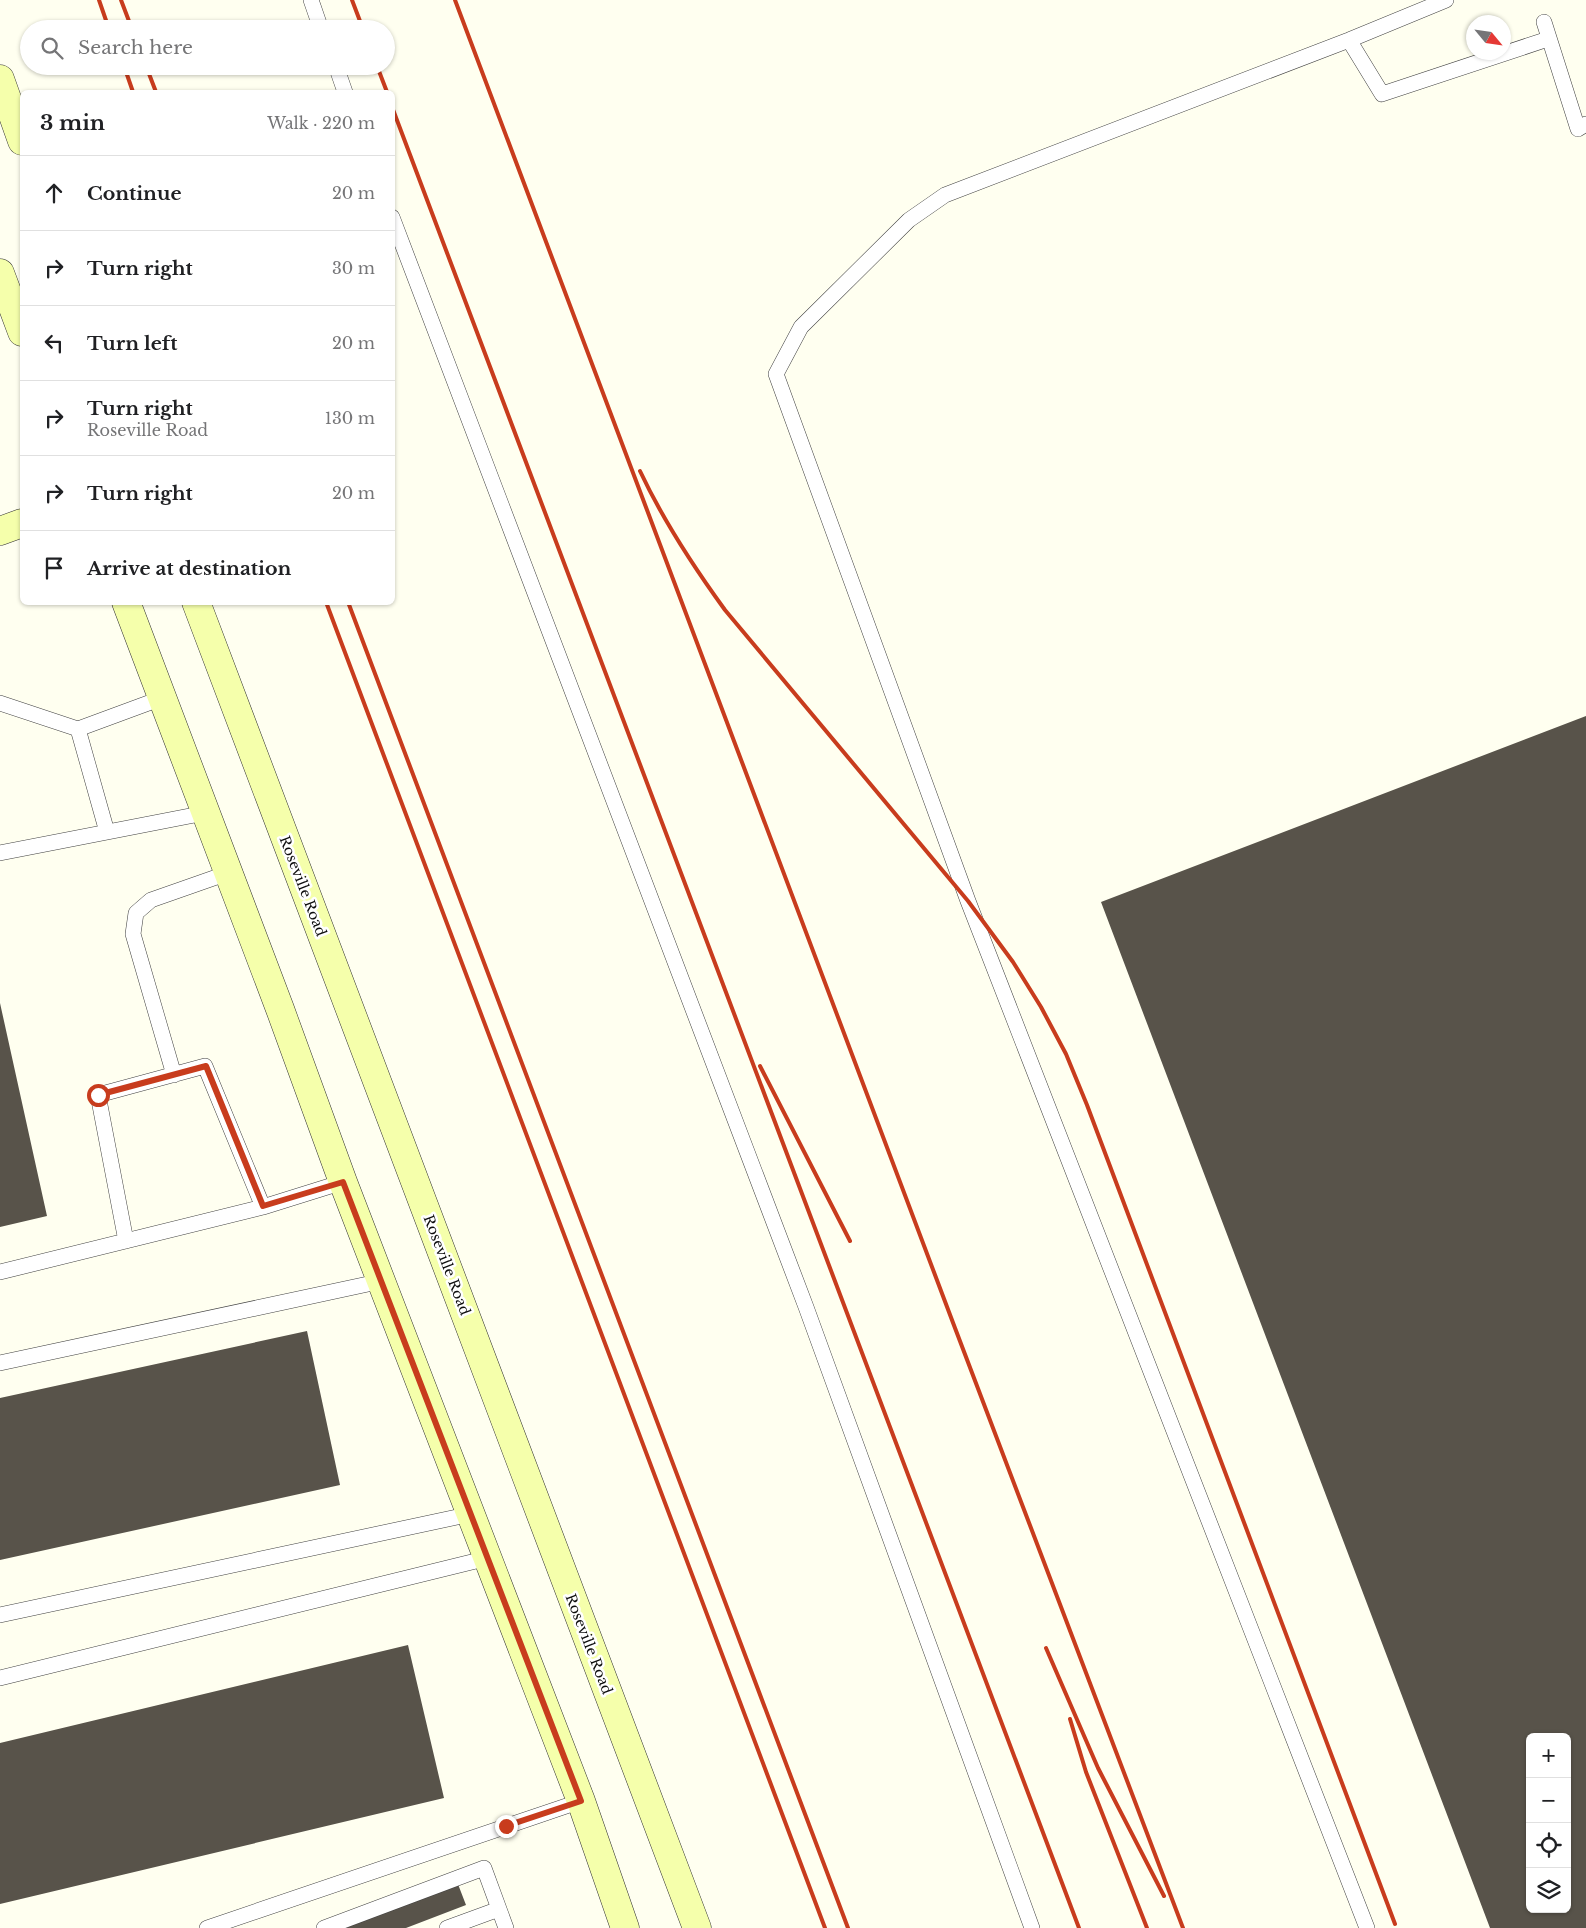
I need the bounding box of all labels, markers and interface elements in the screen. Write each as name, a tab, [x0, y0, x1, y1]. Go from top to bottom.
north arrow	[1466, 15, 1511, 60]
search box	[20, 20, 395, 75]
icon: search	[38, 34, 66, 62]
text: Search here	[78, 36, 193, 59]
text: 3 min	[40, 110, 105, 136]
text: Walk · 220 m	[267, 113, 375, 133]
icon: ahead	[40, 179, 68, 207]
text: Continue	[87, 182, 182, 205]
text: 20 m	[332, 183, 375, 203]
icon: right	[40, 254, 68, 282]
text: Turn right	[87, 257, 193, 280]
text: 30 m	[332, 258, 375, 278]
icon: left	[40, 329, 68, 357]
text: Turn left	[87, 332, 178, 355]
text: 20 m	[332, 333, 375, 353]
text: Turn right	[87, 397, 193, 420]
icon: right	[40, 404, 68, 432]
text: 130 m	[325, 408, 375, 428]
text: Roseville Road	[87, 420, 208, 440]
icon: right	[40, 479, 68, 507]
text: Turn right	[87, 482, 193, 505]
text: 20 m	[332, 483, 375, 503]
icon: arrive	[40, 554, 68, 582]
text: Arrive at destination	[87, 557, 291, 580]
street label: Roseville Road	[276, 833, 331, 939]
route start	[87, 1084, 110, 1107]
street label: Roseville Road	[420, 1212, 475, 1318]
street label: Roseville Road	[562, 1591, 617, 1697]
map controls	[1526, 1733, 1571, 1913]
button: +	[1526, 1733, 1571, 1778]
button: −	[1526, 1778, 1571, 1823]
route end	[495, 1815, 518, 1838]
button: locate	[1526, 1823, 1571, 1868]
button: layers	[1526, 1868, 1571, 1913]

